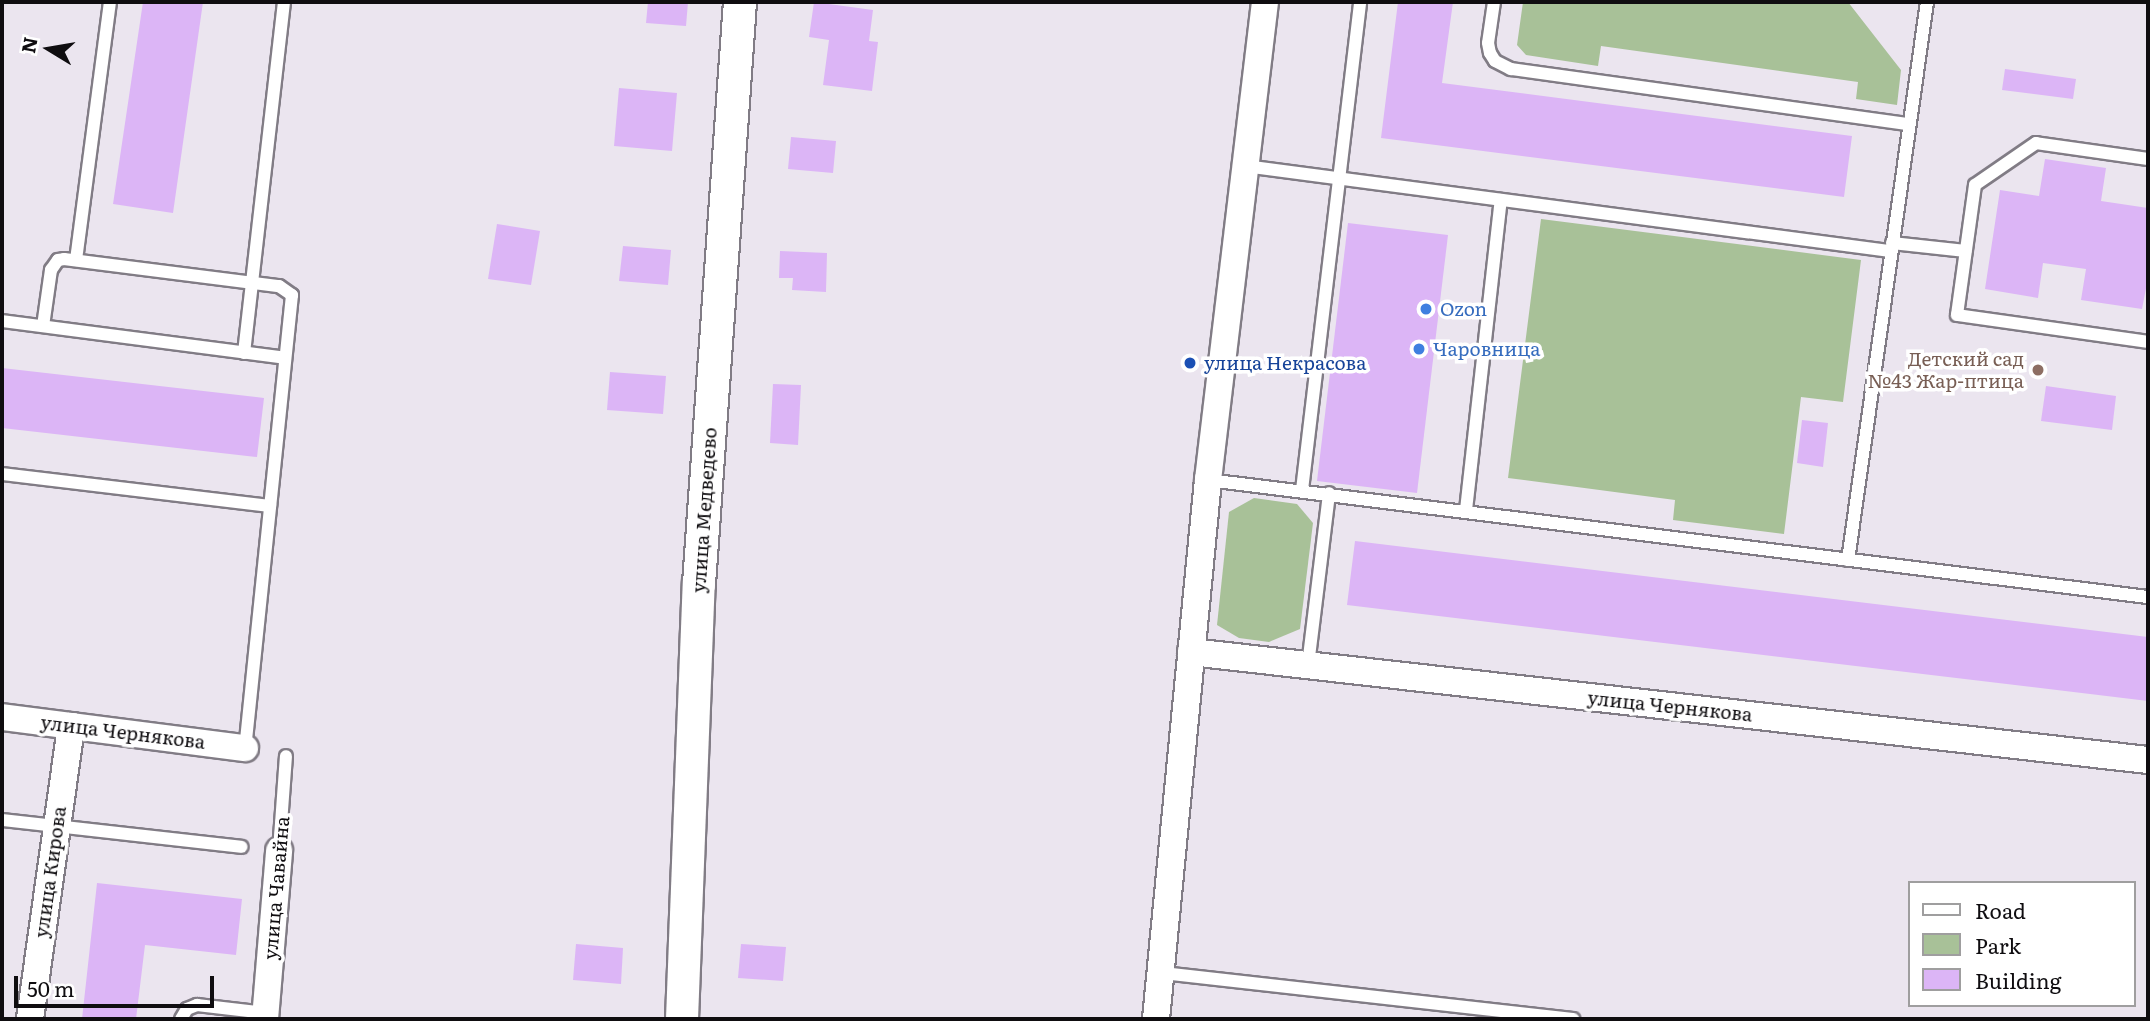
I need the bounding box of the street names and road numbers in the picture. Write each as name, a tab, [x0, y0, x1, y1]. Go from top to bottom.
street label: улица Медведево	[687, 426, 721, 594]
street label: улица Чернякова	[1586, 686, 1754, 726]
street label: улица Чернякова	[39, 711, 207, 753]
street label: улица Кирова	[29, 805, 71, 939]
street label: улица Чавайна	[258, 815, 294, 961]

